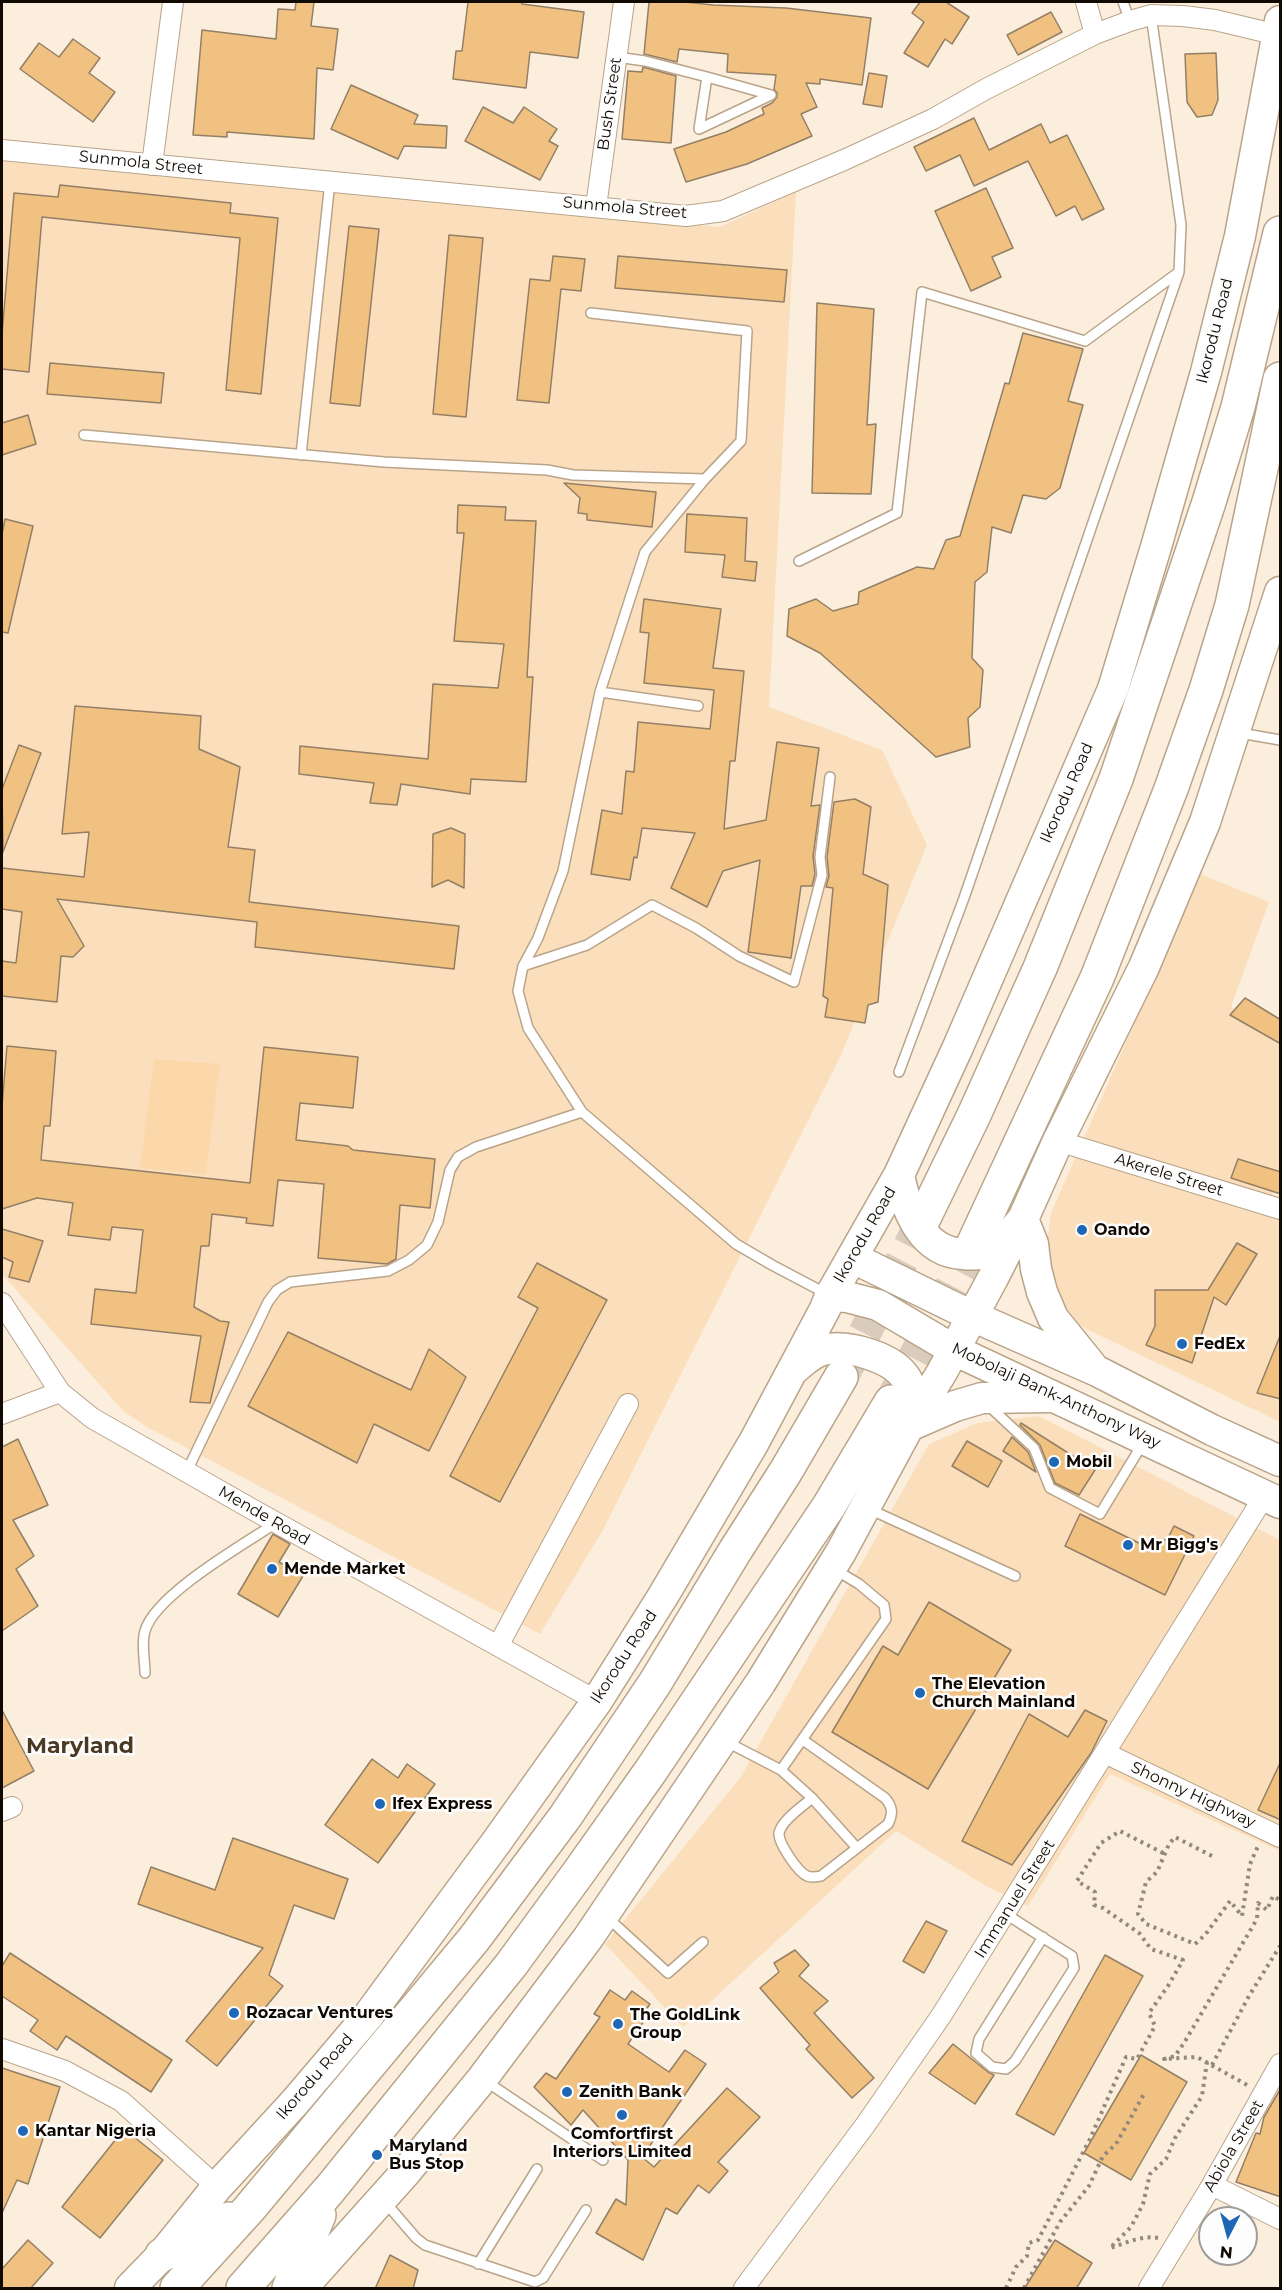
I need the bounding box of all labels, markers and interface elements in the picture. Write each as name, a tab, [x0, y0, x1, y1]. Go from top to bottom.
street label: Bush Street	[594, 56, 626, 152]
street label: Sunmola Street	[78, 147, 204, 179]
street label: Sunmola Street	[562, 193, 688, 223]
street label: Ikorodu Road	[1193, 276, 1237, 386]
street label: Ikorodu Road	[1036, 740, 1098, 846]
street label: Akerele Street	[1112, 1149, 1226, 1201]
street label: Ikorodu Road	[830, 1183, 900, 1287]
place label: Oando	[1094, 1220, 1150, 1240]
marker: Oando	[1075, 1223, 1089, 1237]
place label: FedEx	[1194, 1334, 1245, 1354]
marker: FedEx	[1175, 1337, 1189, 1351]
street label: Mobolaji Bank-Anthony Way	[949, 1339, 1163, 1453]
place label: Mobil	[1066, 1452, 1112, 1472]
marker: Mobil	[1047, 1455, 1061, 1469]
street label: Mende Road	[215, 1482, 313, 1550]
place label: Mr Bigg's	[1140, 1535, 1218, 1555]
marker: Mr Bigg's	[1121, 1538, 1135, 1552]
place label: Mende Market	[284, 1559, 405, 1579]
marker: Mende Market	[265, 1562, 279, 1576]
street label: Ikorodu Road	[587, 1606, 661, 1708]
place label: The Elevation Church Mainland	[932, 1674, 1075, 1712]
marker: The Elevation Church Mainland	[913, 1686, 927, 1700]
district label: Maryland	[26, 1734, 134, 1760]
street label: Shonny Highway	[1128, 1758, 1258, 1832]
place label: Ifex Express	[392, 1794, 492, 1814]
marker: Ifex Express	[373, 1797, 387, 1811]
street label: Immanuel Street	[971, 1836, 1059, 1962]
place label: Rozacar Ventures	[246, 2003, 393, 2023]
place label: The GoldLink Group	[630, 2005, 740, 2043]
marker: Rozacar Ventures	[227, 2006, 241, 2020]
marker: The GoldLink Group	[611, 2017, 625, 2031]
street label: Ikorodu Road	[272, 2030, 358, 2124]
place label: Zenith Bank	[579, 2082, 682, 2102]
marker: Zenith Bank	[560, 2085, 574, 2099]
street label: Abiola Street	[1200, 2097, 1268, 2195]
marker: Comfortfirst Interiors Limited	[615, 2108, 629, 2122]
place label: Kantar Nigeria	[35, 2121, 156, 2141]
marker: Kantar Nigeria	[16, 2124, 30, 2138]
place label: Comfortfirst Interiors Limited	[552, 2124, 692, 2162]
place label: Maryland Bus Stop	[389, 2136, 467, 2174]
marker: Maryland Bus Stop	[370, 2148, 384, 2162]
north arrow	[1198, 2206, 1258, 2266]
text: N	[1219, 2242, 1234, 2263]

